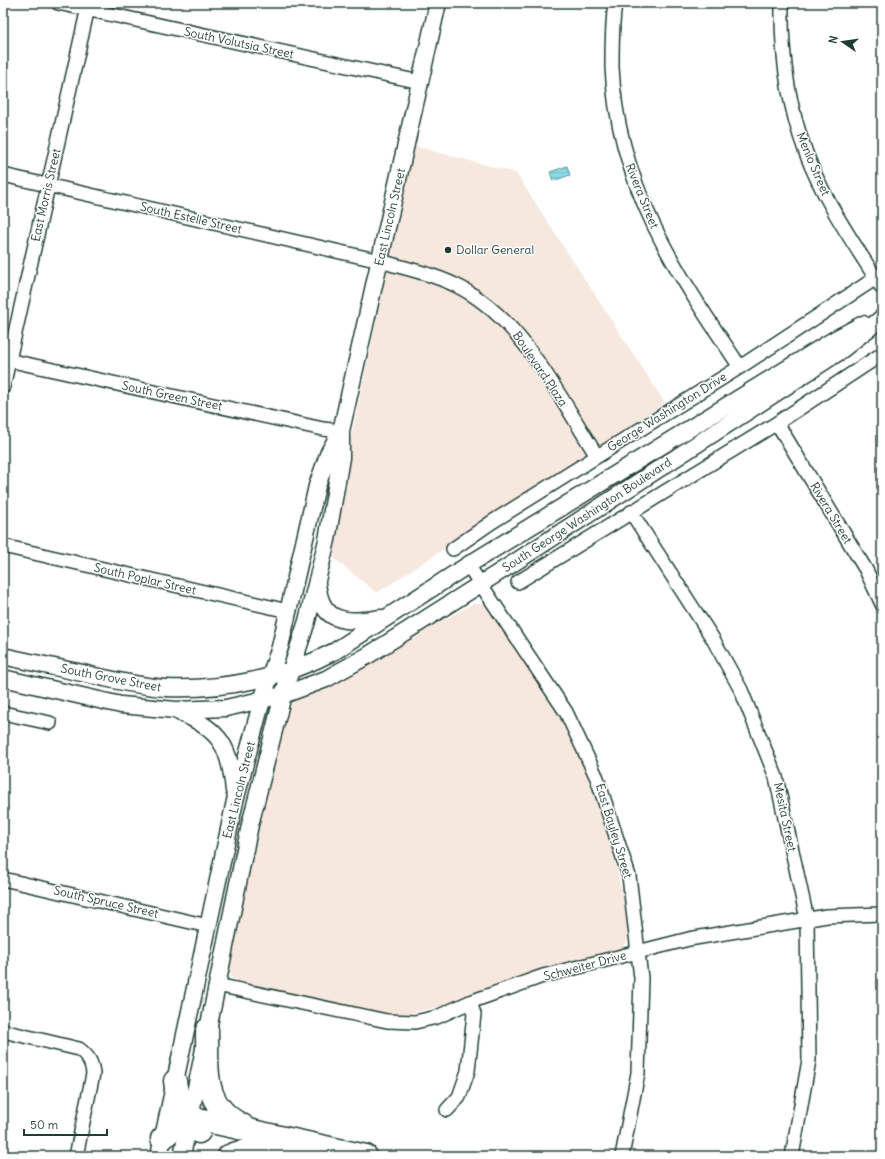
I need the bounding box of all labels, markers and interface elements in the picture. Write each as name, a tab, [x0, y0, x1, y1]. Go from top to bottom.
north arrow	[823, 22, 863, 62]
street label: South Volutsia Street	[183, 24, 295, 61]
text: N	[826, 34, 841, 45]
street label: Menlo Street	[793, 130, 834, 198]
street label: East Morris Street	[27, 147, 64, 243]
street label: Rivera Street	[623, 161, 662, 231]
street label: East Lincoln Street	[371, 167, 408, 267]
street label: South Estelle Street	[139, 199, 243, 237]
place label: Dollar General	[456, 242, 534, 257]
marker: Dollar General	[443, 245, 453, 255]
street label: Boulevard Plaza	[510, 328, 571, 409]
street label: George Washington Drive	[604, 369, 729, 454]
street label: South Green Street	[121, 378, 224, 413]
street label: South George Washington Boulevard	[499, 454, 674, 575]
street label: Rivera Street	[807, 479, 856, 546]
street label: South Poplar Street	[93, 559, 198, 598]
street label: South Grove Street	[60, 660, 162, 695]
street label: East Lincoln Street	[219, 740, 258, 840]
street label: Mesita Street	[771, 781, 800, 853]
street label: East Bayley Street	[593, 782, 636, 880]
street label: South Spruce Street	[52, 882, 160, 921]
street label: Schweiter Drive	[542, 947, 628, 984]
scale bar	[24, 1111, 107, 1137]
text: 50 m	[30, 1117, 59, 1132]

